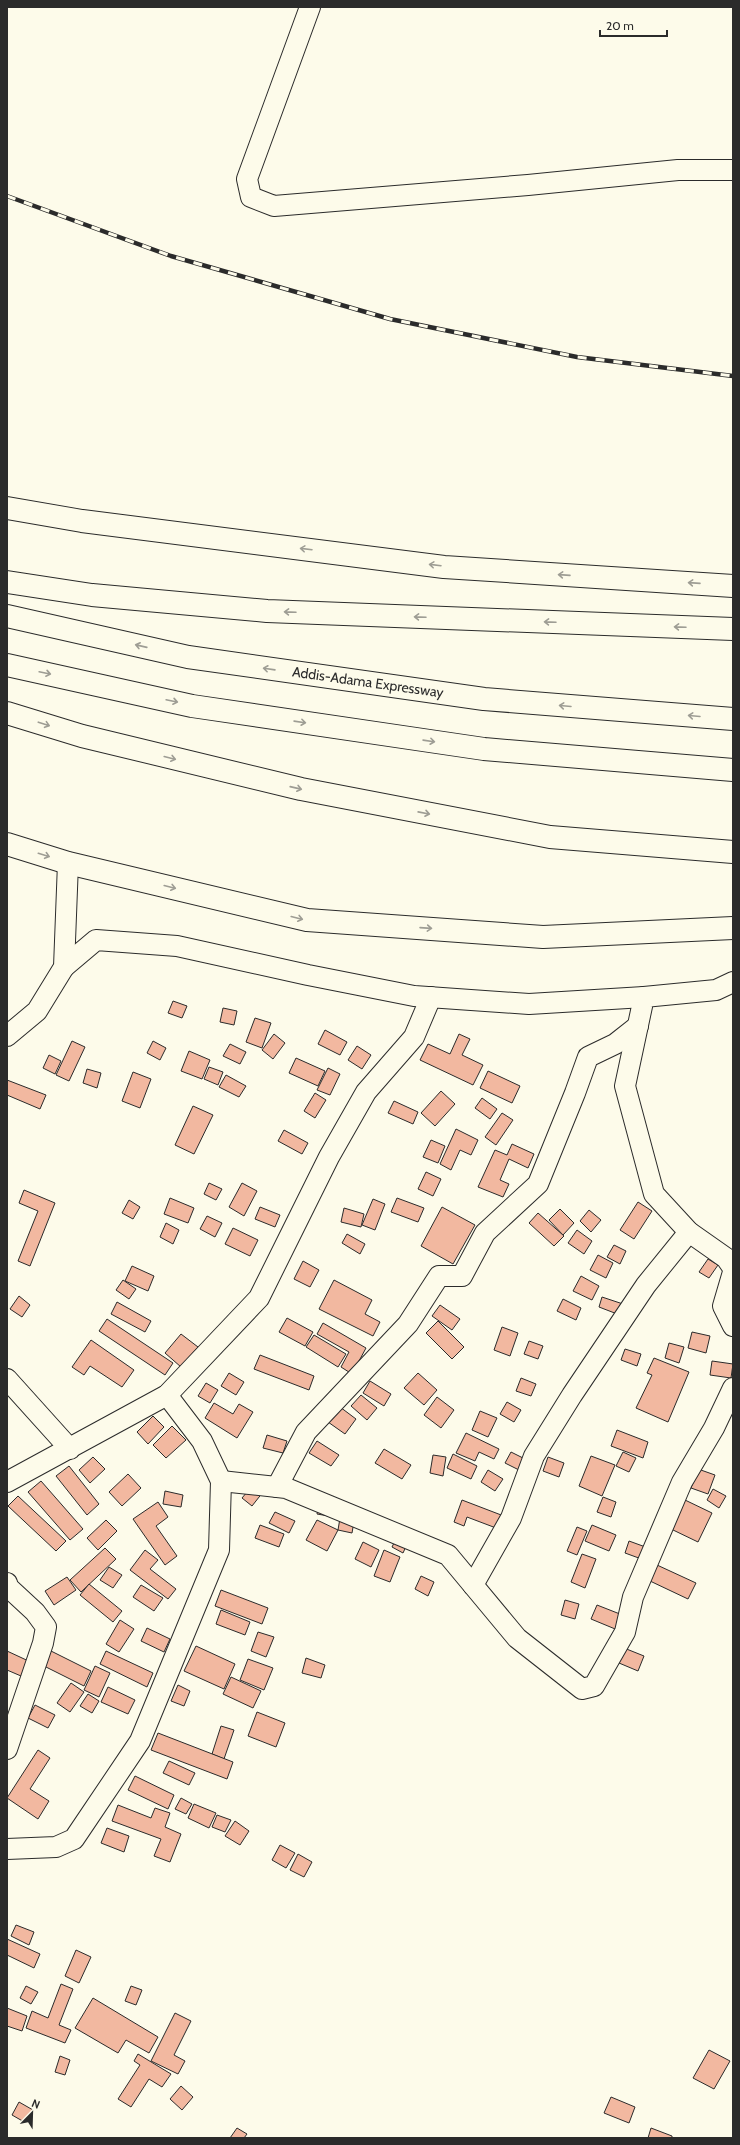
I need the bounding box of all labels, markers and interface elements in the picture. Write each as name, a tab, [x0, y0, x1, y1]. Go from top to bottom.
scale bar	[600, 12, 667, 38]
text: 20 m	[606, 18, 634, 33]
one-way arrow	[300, 545, 313, 553]
one-way arrow	[429, 562, 442, 569]
one-way arrow	[558, 571, 571, 578]
one-way arrow	[688, 580, 701, 587]
one-way arrow	[284, 608, 297, 616]
one-way arrow	[414, 613, 427, 621]
one-way arrow	[544, 618, 557, 626]
one-way arrow	[674, 623, 687, 631]
one-way arrow	[135, 642, 148, 650]
street label: Addis-Adama Expressway	[291, 662, 445, 702]
one-way arrow	[263, 665, 276, 672]
one-way arrow	[38, 670, 51, 678]
one-way arrow	[165, 698, 178, 706]
one-way arrow	[559, 702, 572, 709]
one-way arrow	[688, 713, 701, 720]
one-way arrow	[294, 718, 307, 726]
one-way arrow	[38, 721, 50, 729]
one-way arrow	[422, 737, 435, 745]
one-way arrow	[163, 754, 176, 762]
one-way arrow	[289, 785, 302, 793]
one-way arrow	[417, 809, 430, 817]
one-way arrow	[38, 852, 51, 859]
one-way arrow	[163, 884, 176, 892]
one-way arrow	[290, 914, 303, 922]
one-way arrow	[419, 925, 432, 932]
north arrow	[12, 2093, 52, 2133]
text: N	[30, 2096, 42, 2112]

